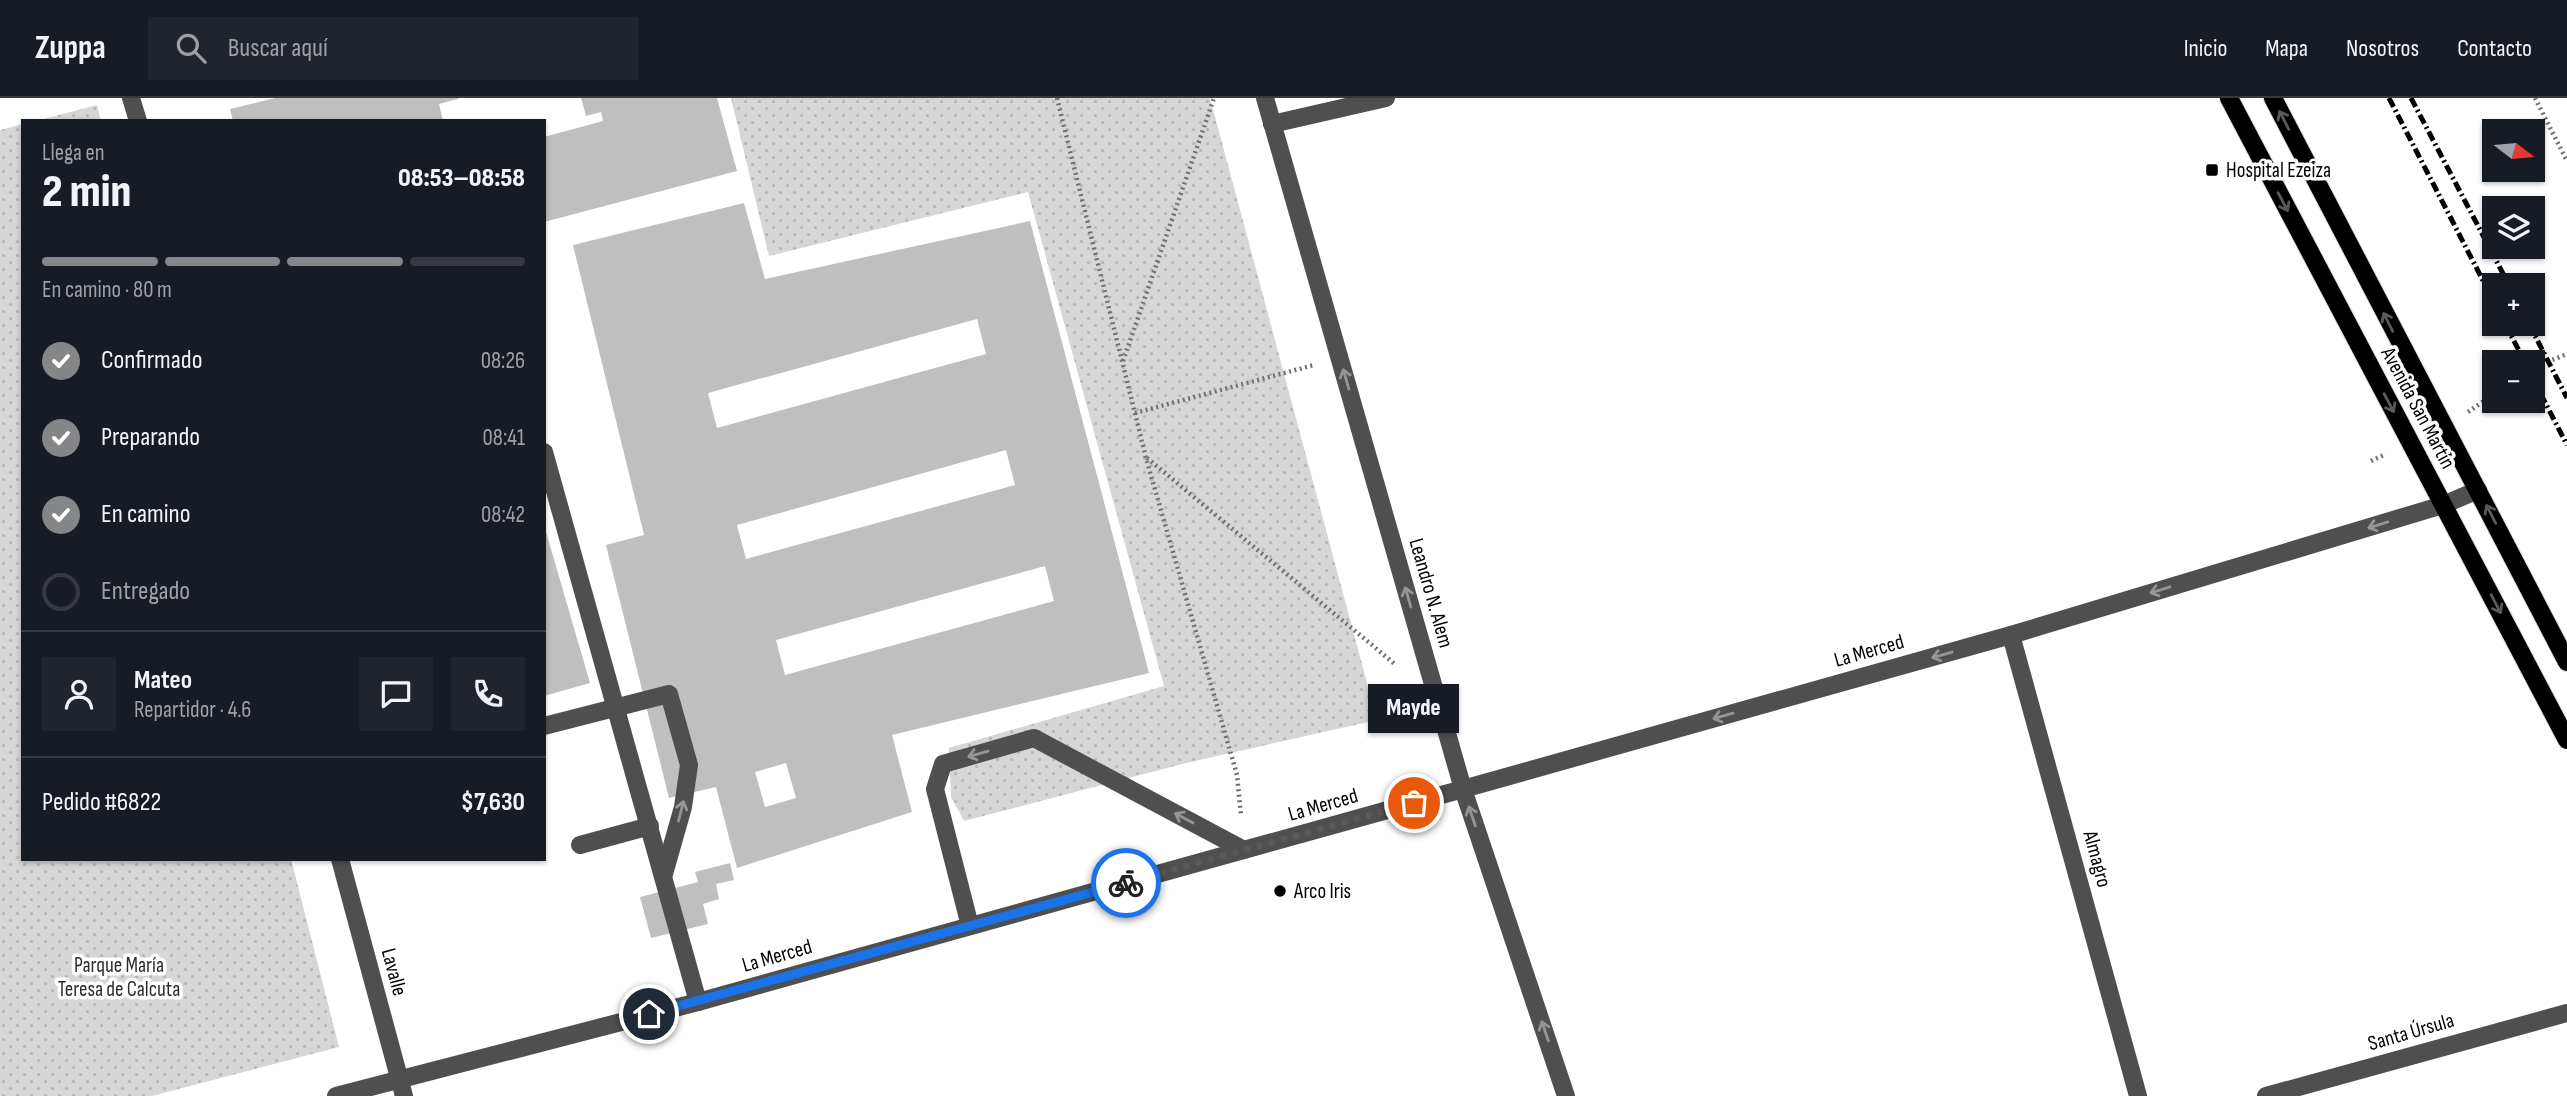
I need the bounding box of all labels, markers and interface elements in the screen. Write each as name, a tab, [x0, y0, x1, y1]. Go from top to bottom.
search box	[148, 17, 638, 80]
text: Zuppa	[35, 28, 106, 68]
icon: search	[172, 29, 210, 67]
text: Buscar aquí	[228, 33, 328, 64]
text: Inicio	[2184, 34, 2227, 63]
text: Mapa	[2265, 34, 2308, 63]
text: Nosotros	[2346, 34, 2419, 63]
text: Contacto	[2457, 34, 2532, 63]
one-way arrow	[2276, 110, 2290, 130]
north arrow	[2482, 119, 2544, 182]
map controls	[2482, 119, 2545, 413]
text: Llega en	[42, 139, 105, 167]
place label: Hospital Ezeiza	[2226, 158, 2331, 183]
marker: Hospital Ezeiza	[2204, 162, 2220, 178]
text: 08:53–08:58	[398, 163, 525, 194]
text: 2 min	[42, 165, 131, 220]
one-way arrow	[2277, 191, 2291, 212]
button: layers	[2482, 196, 2545, 259]
button: +	[2482, 273, 2545, 336]
text: En camino · 80 m	[42, 276, 172, 304]
one-way arrow	[2381, 312, 2395, 332]
icon: check	[42, 342, 80, 380]
street label: Avenida San Martín	[2375, 342, 2460, 473]
text: Confirmado	[101, 345, 202, 376]
text: 08:26	[481, 347, 525, 375]
button: −	[2482, 350, 2545, 413]
one-way arrow	[1339, 368, 1352, 390]
one-way arrow	[2382, 393, 2396, 413]
icon: check	[42, 419, 80, 457]
text: Preparando	[101, 422, 200, 453]
text: 08:41	[483, 424, 525, 452]
icon: check	[42, 496, 80, 534]
text: En camino	[101, 499, 191, 530]
text: 08:42	[481, 501, 525, 529]
one-way arrow	[2483, 504, 2497, 525]
one-way arrow	[2367, 519, 2389, 532]
street label: Leandro N. Alem	[1403, 535, 1459, 651]
text: Entregado	[101, 576, 190, 607]
one-way arrow	[2149, 585, 2171, 598]
one-way arrow	[1401, 587, 1414, 609]
one-way arrow	[2489, 593, 2503, 614]
street label: La Merced	[1831, 629, 1907, 673]
one-way arrow	[1931, 649, 1953, 662]
button: person	[42, 657, 116, 731]
button: chat	[359, 657, 433, 731]
button: phone	[451, 657, 525, 731]
text: Mateo	[134, 665, 192, 696]
callout: Mayde	[1368, 684, 1460, 733]
text: Mayde	[1386, 694, 1441, 722]
text: Repartidor · 4.6	[134, 696, 251, 724]
one-way arrow	[1712, 711, 1734, 724]
one-way arrow	[967, 748, 990, 761]
pin	[1384, 773, 1444, 833]
street label: La Merced	[1285, 783, 1361, 827]
icon: bag	[1395, 784, 1433, 822]
text: Pedido #6822	[42, 787, 161, 818]
text: $7,630	[461, 787, 525, 818]
one-way arrow	[675, 800, 688, 823]
one-way arrow	[1465, 805, 1477, 827]
one-way arrow	[1174, 811, 1195, 825]
street label: Almagro	[2077, 827, 2117, 890]
courier	[1091, 848, 1161, 918]
icon: bike	[1107, 864, 1145, 902]
place label: Arco Iris	[1293, 879, 1351, 904]
marker: Arco Iris	[1272, 883, 1288, 899]
street label: La Merced	[739, 934, 815, 978]
street label: Lavalle	[376, 946, 412, 998]
park label: Parque María Teresa de Calcuta	[58, 953, 180, 1002]
pin	[619, 984, 679, 1044]
icon: home	[630, 995, 668, 1033]
street label: Santa Úrsula	[2365, 1008, 2457, 1056]
one-way arrow	[1538, 1021, 1550, 1043]

